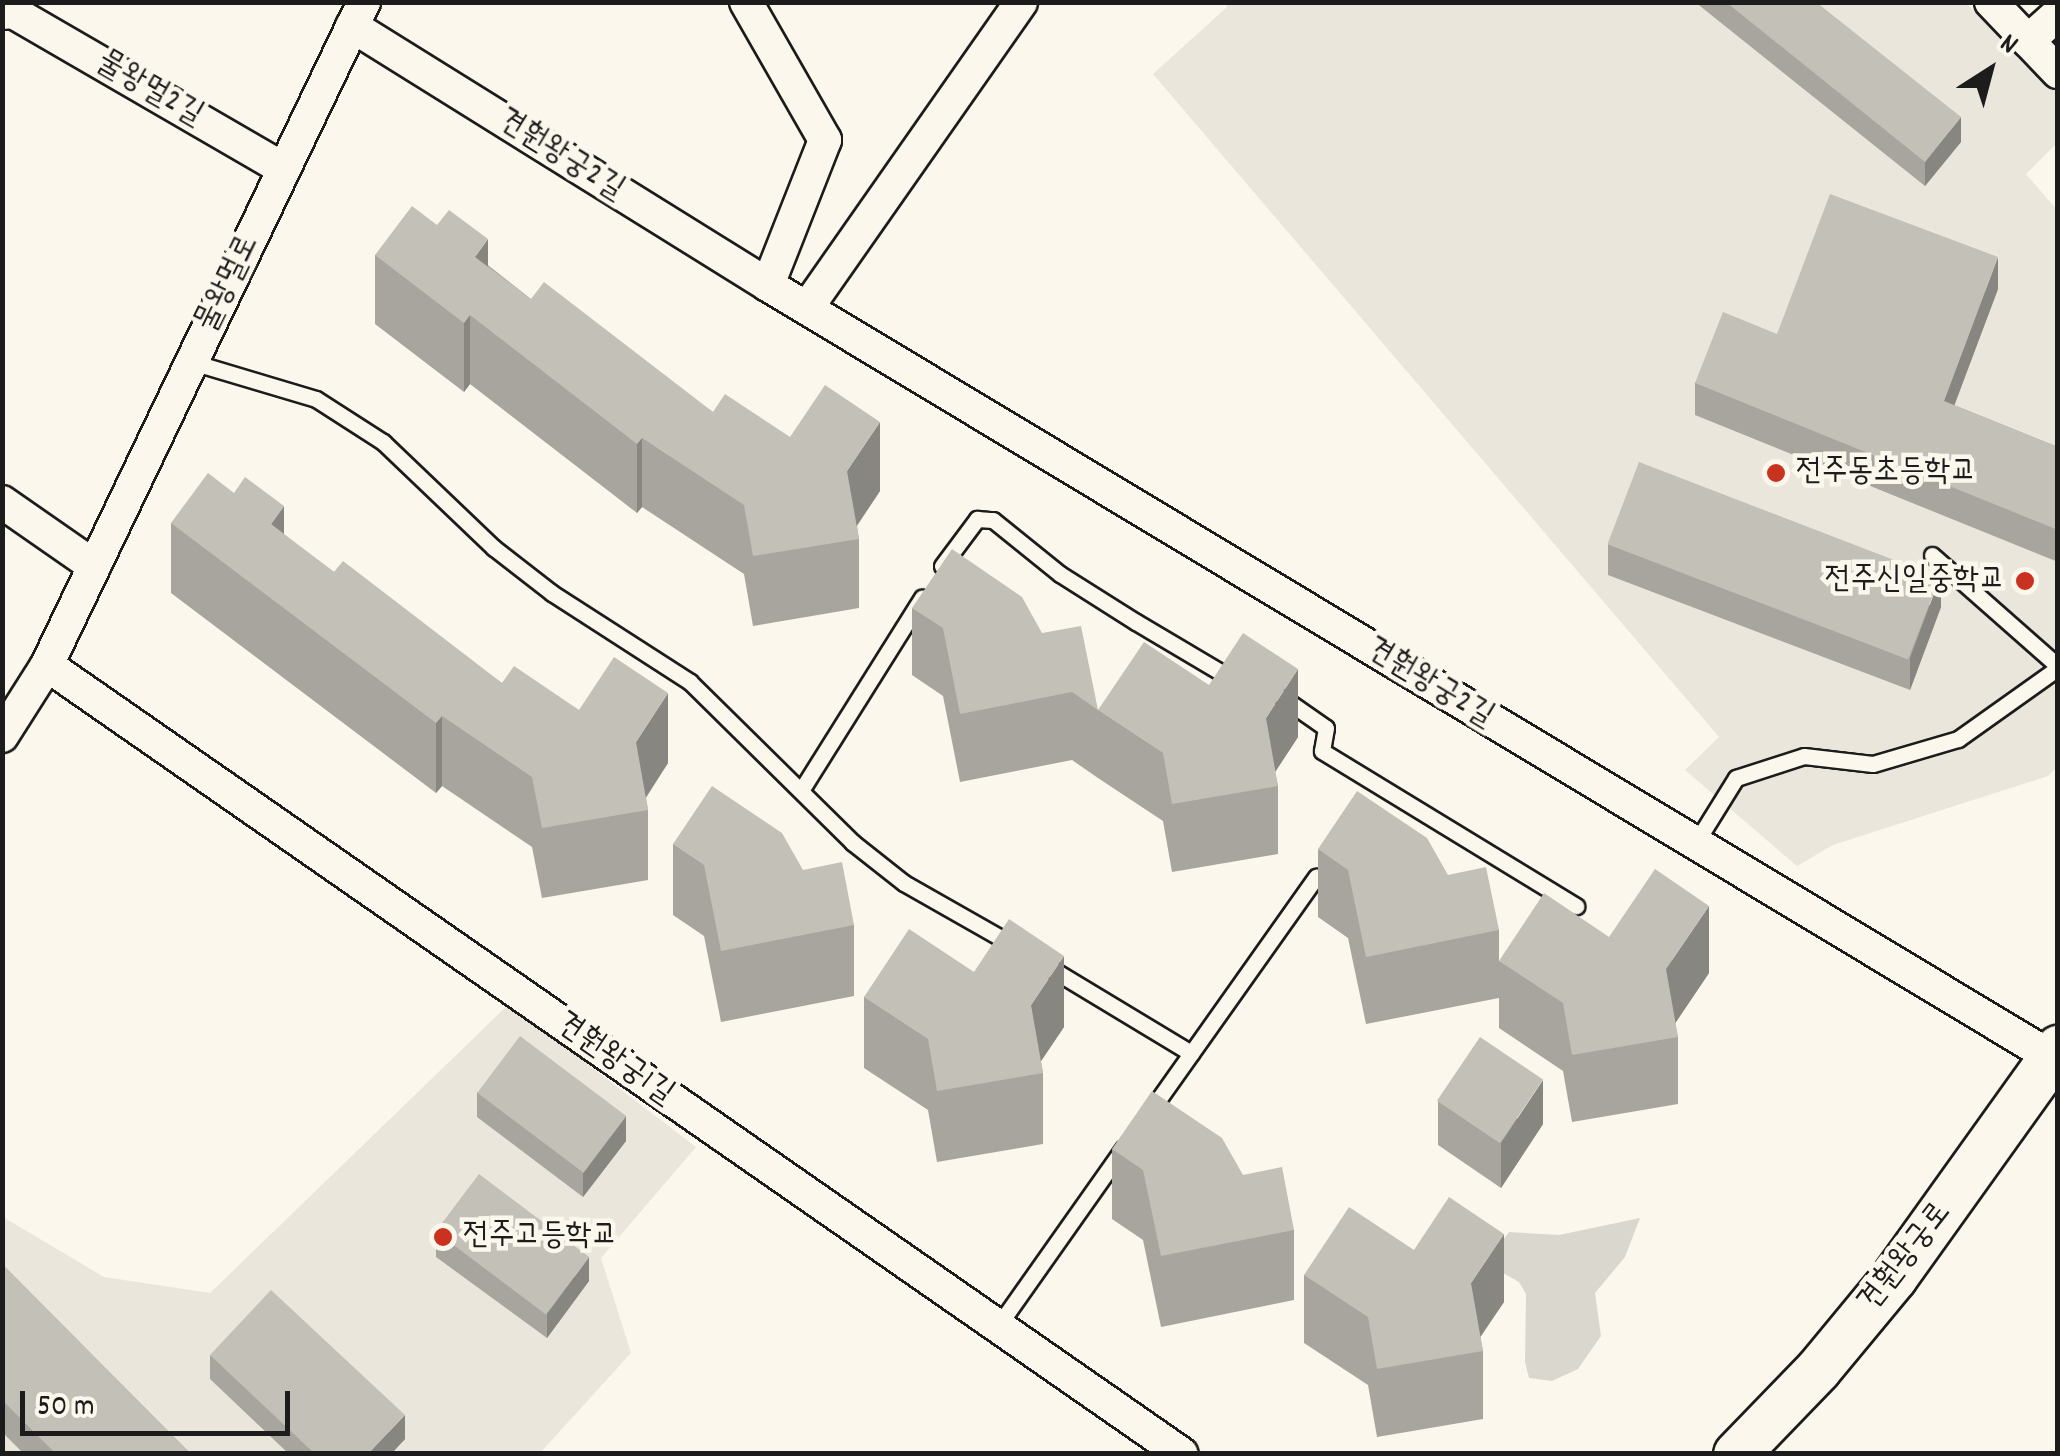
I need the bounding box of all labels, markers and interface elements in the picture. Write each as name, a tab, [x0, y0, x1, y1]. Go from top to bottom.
north arrow	[1940, 20, 2040, 120]
text: N	[1990, 25, 2025, 66]
street label: 물왕멀2길	[89, 44, 209, 136]
street label: 견훤왕궁2길	[489, 102, 631, 210]
street label: 물왕멀로	[189, 229, 269, 339]
place label: 전주동초등학교	[1796, 454, 1976, 492]
marker: 전주동초등학교	[1765, 462, 1787, 484]
place label: 전주신일중학교	[1825, 562, 2005, 600]
marker: 전주신일중학교	[2014, 570, 2036, 592]
street label: 견훤왕궁2길	[1358, 631, 1500, 737]
street label: 견훤왕궁1길	[547, 1005, 681, 1115]
street label: 견훤왕궁로	[1851, 1195, 1961, 1321]
place label: 전주고등학교	[463, 1218, 618, 1256]
marker: 전주고등학교	[432, 1226, 454, 1248]
scale bar	[25, 1371, 295, 1433]
text: 50 m	[37, 1387, 95, 1430]

